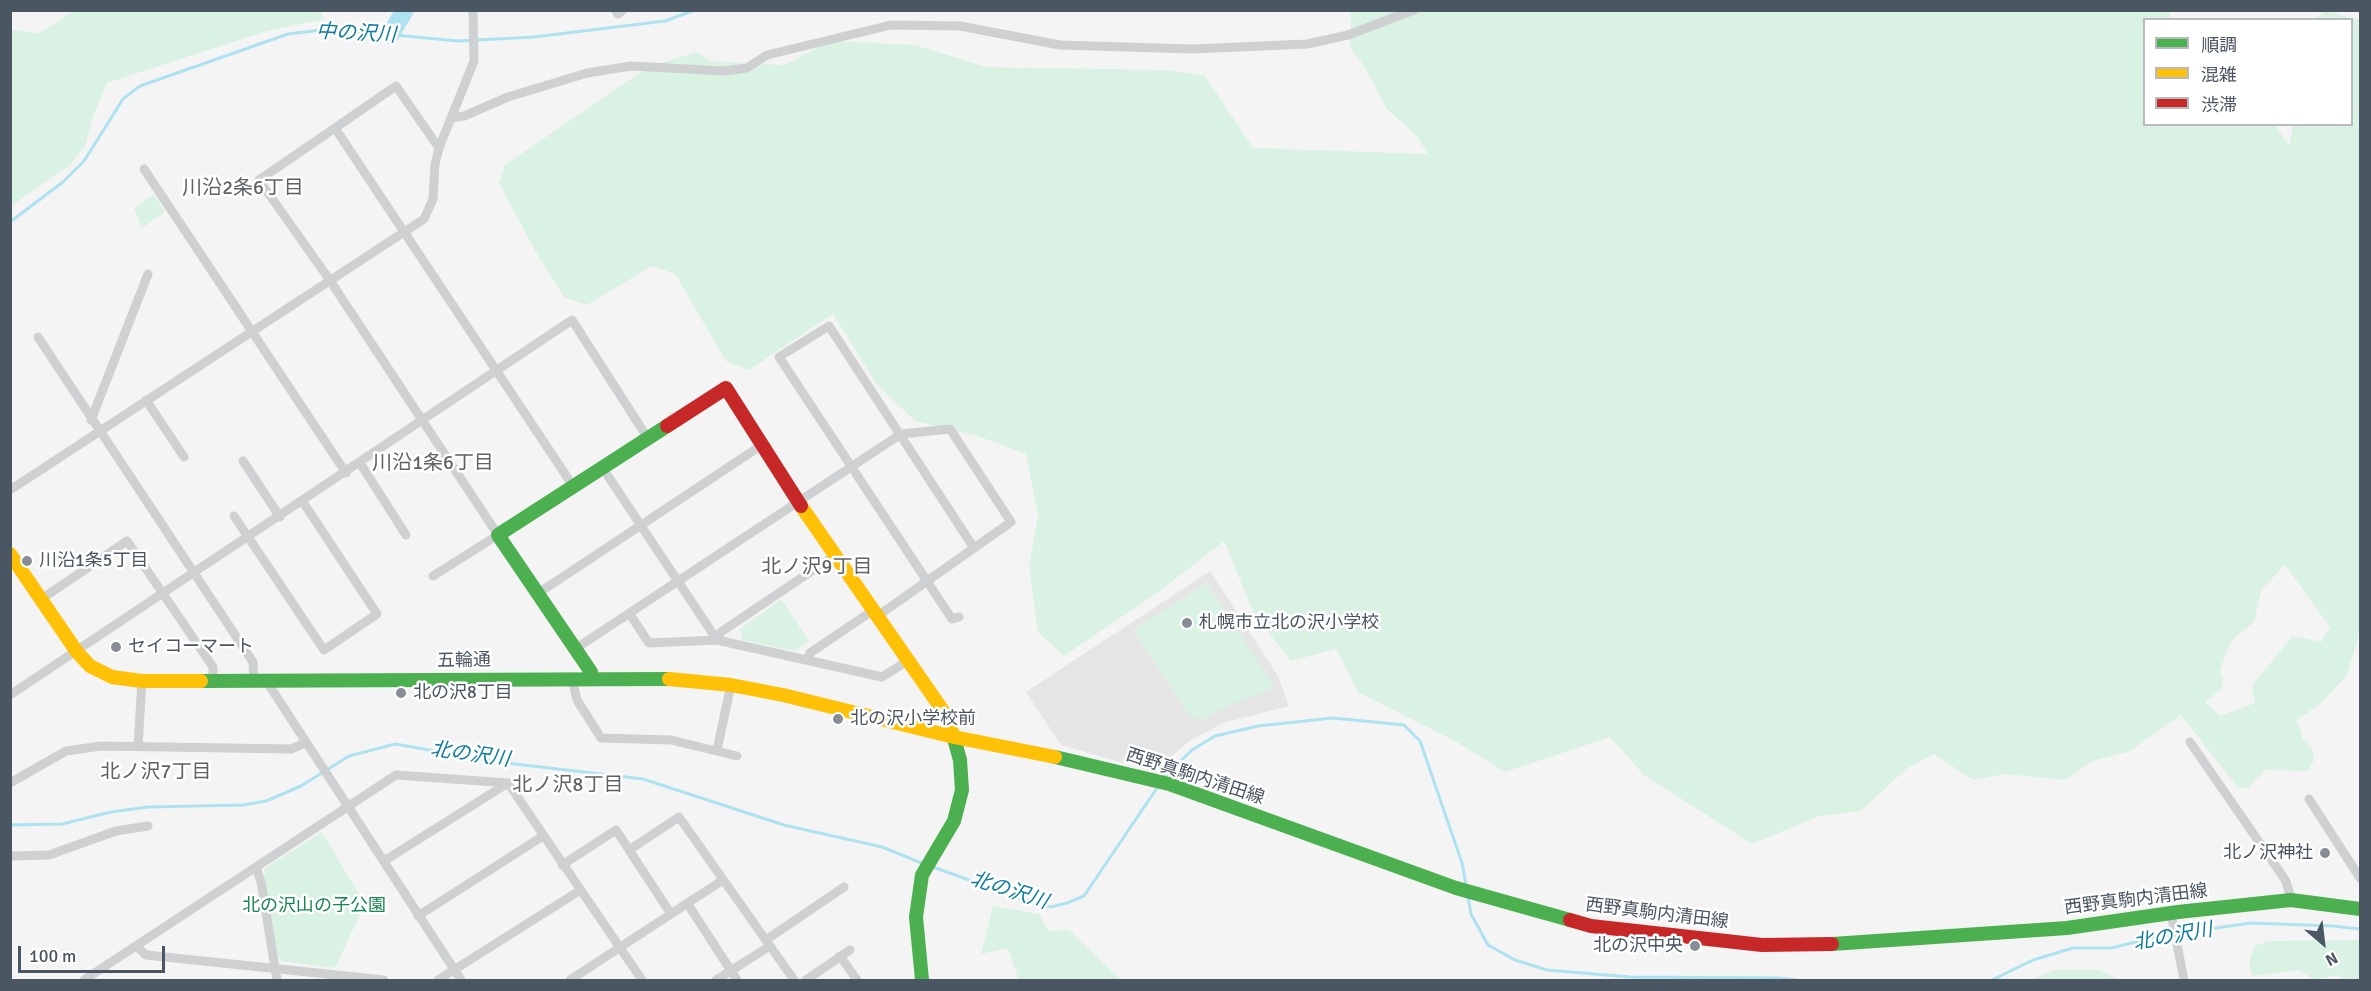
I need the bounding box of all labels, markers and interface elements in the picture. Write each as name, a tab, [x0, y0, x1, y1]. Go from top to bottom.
legend	[2143, 18, 2353, 126]
water label: 中の沢川	[315, 20, 397, 48]
text: 順調	[2201, 34, 2237, 56]
text: 混雑	[2201, 64, 2237, 86]
text: 渋滞	[2201, 94, 2237, 116]
district label: 川沿2条6丁目	[182, 177, 304, 201]
district label: 川沿1条6丁目	[372, 452, 494, 476]
place label: 川沿1条5丁目	[39, 550, 148, 572]
marker: 川沿1条5丁目	[20, 554, 34, 568]
district label: 北ノ沢9丁目	[762, 556, 872, 580]
place label: 札幌市立北の沢小学校	[1199, 612, 1379, 634]
marker: 札幌市立北の沢小学校	[1180, 616, 1194, 630]
place label: セイコーマート	[128, 636, 254, 658]
marker: セイコーマート	[109, 640, 123, 654]
street label: 五輪通	[437, 650, 491, 672]
place label: 北の沢8丁目	[413, 682, 513, 704]
marker: 北の沢8丁目	[394, 686, 408, 700]
place label: 北の沢小学校前	[850, 708, 976, 730]
marker: 北の沢小学校前	[831, 712, 845, 726]
water label: 北の沢川	[429, 738, 511, 772]
street label: 西野真駒内清田線	[1123, 744, 1267, 810]
district label: 北ノ沢7丁目	[101, 761, 211, 785]
district label: 北ノ沢8丁目	[513, 774, 623, 798]
place label: 北ノ沢神社	[2223, 842, 2313, 864]
marker: 北ノ沢神社	[2318, 846, 2332, 860]
water label: 北の沢川	[967, 867, 1051, 915]
street label: 西野真駒内清田線	[2063, 881, 2209, 919]
park label: 北の沢山の子公園	[242, 895, 386, 917]
street label: 西野真駒内清田線	[1584, 895, 1730, 933]
north arrow	[2293, 913, 2353, 973]
water label: 北の沢川	[2132, 918, 2214, 956]
scale bar	[21, 934, 168, 972]
place label: 北の沢中央	[1593, 935, 1683, 957]
marker: 北の沢中央	[1688, 939, 1702, 953]
text: 100 m	[29, 945, 76, 967]
text: N	[2322, 947, 2341, 970]

